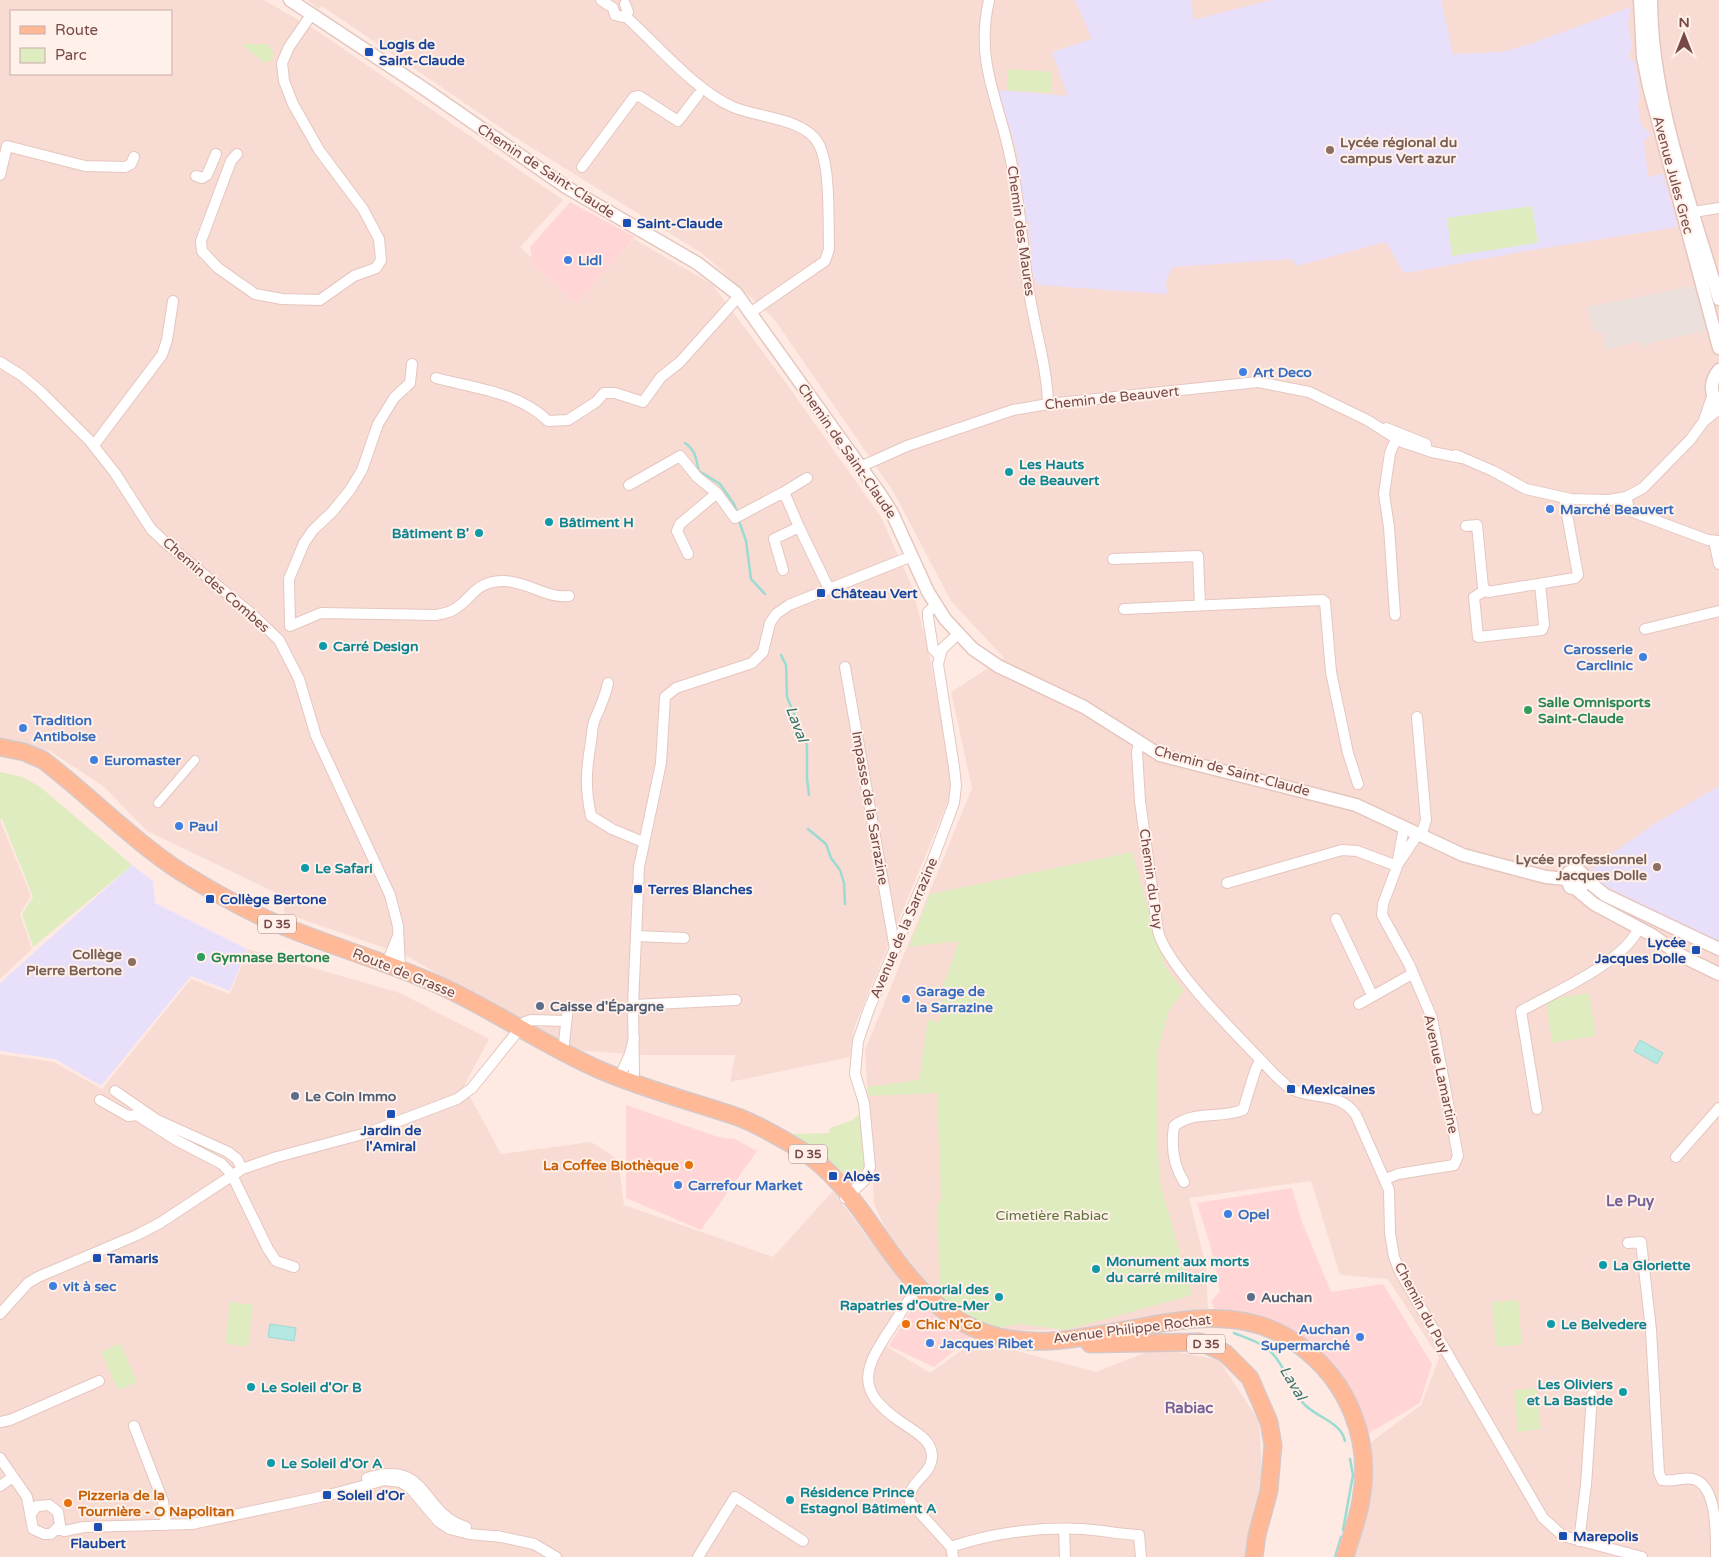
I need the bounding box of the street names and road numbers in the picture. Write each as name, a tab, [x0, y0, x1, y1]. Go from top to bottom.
street label: Avenue Jules Grec	[1649, 114, 1697, 236]
street label: Chemin de Saint-Claude	[474, 120, 618, 222]
street label: Chemin des Maures	[1003, 165, 1039, 298]
street label: Chemin de Saint-Claude	[794, 380, 900, 522]
street label: Chemin de Beauvert	[1044, 382, 1181, 414]
street label: Chemin des Combes	[159, 534, 273, 636]
street label: Impasse de la Sarrazine	[848, 730, 892, 886]
street label: Chemin de Saint-Claude	[1152, 742, 1312, 800]
street label: Chemin du Puy	[1136, 828, 1167, 931]
street label: Avenue de la Sarrazine	[867, 855, 941, 1001]
road number: D 35	[258, 914, 296, 934]
street label: Route de Grasse	[350, 945, 458, 1001]
street label: Avenue Lamartine	[1420, 1013, 1462, 1135]
road number: D 35	[789, 1144, 827, 1164]
street label: Chemin du Puy	[1391, 1259, 1453, 1357]
street label: Avenue Philippe Rochat	[1052, 1311, 1212, 1347]
road number: D 35	[1187, 1335, 1225, 1354]

